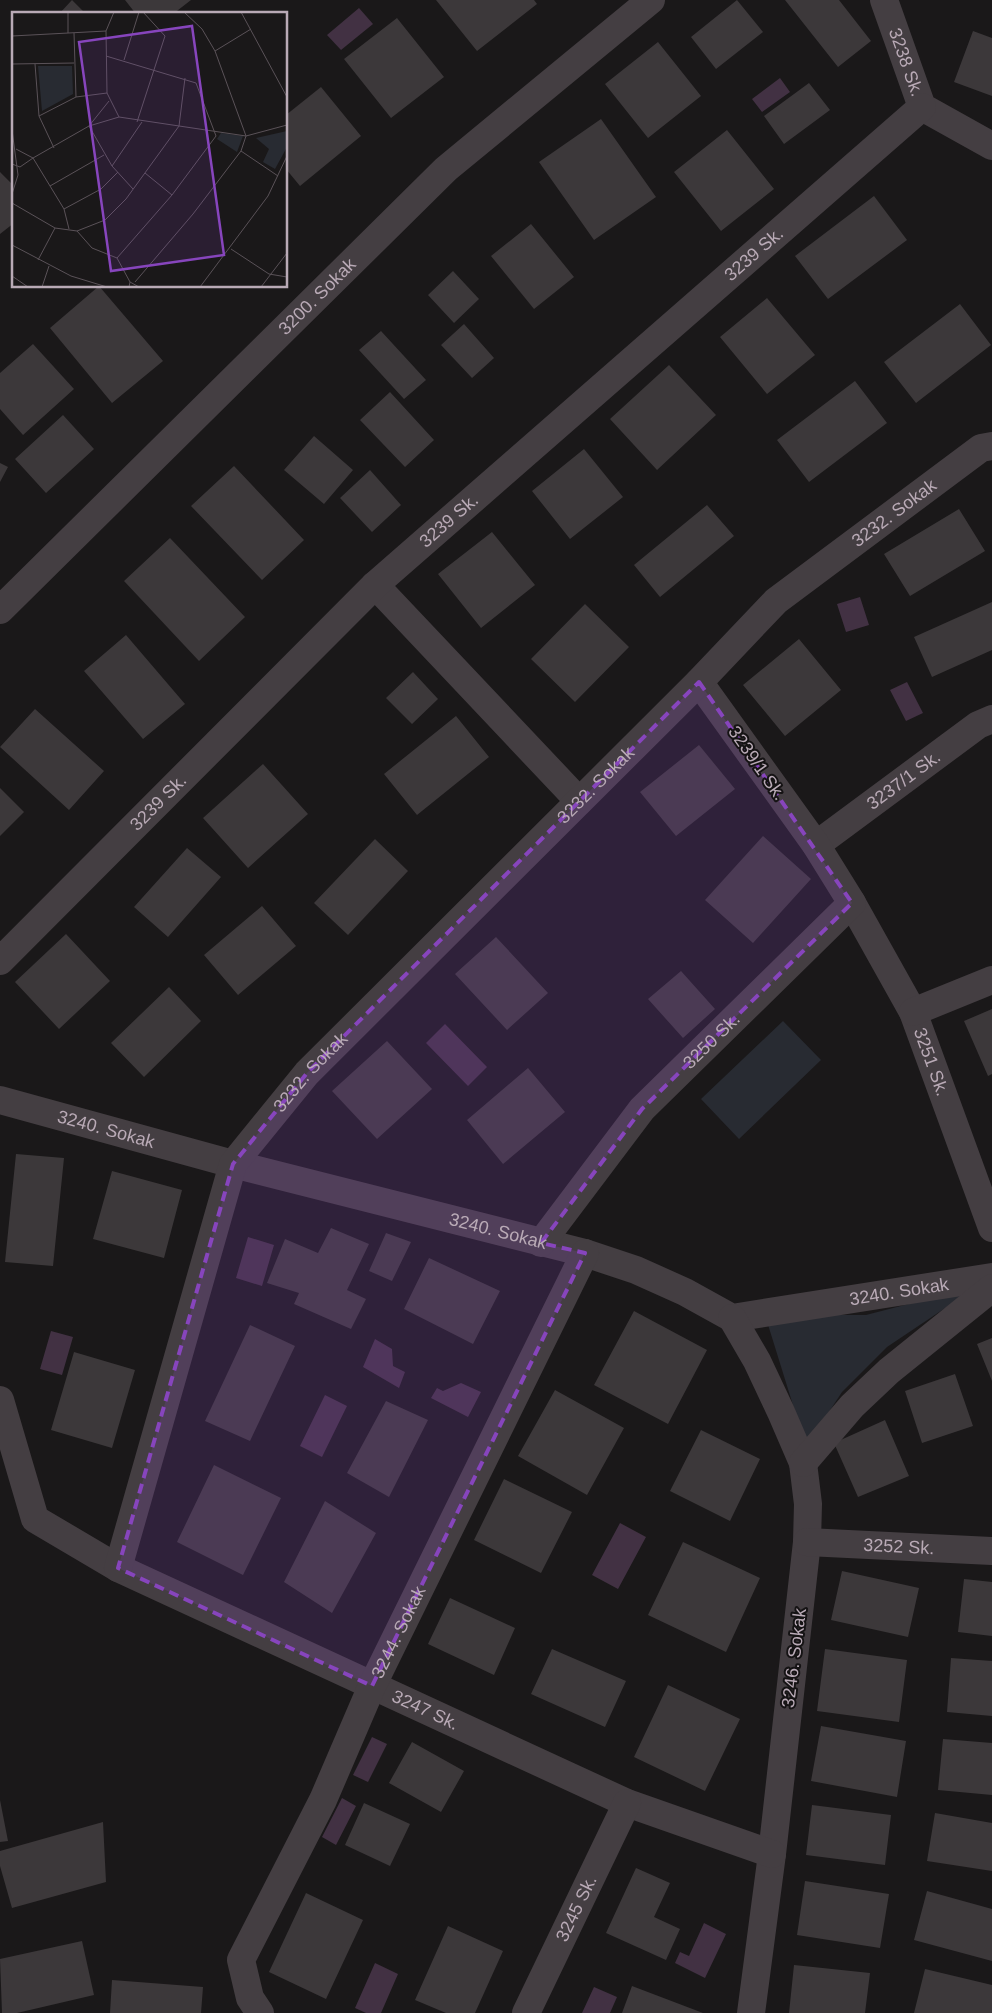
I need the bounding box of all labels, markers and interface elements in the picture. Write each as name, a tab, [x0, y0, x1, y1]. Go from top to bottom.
inset map	[12, 12, 288, 288]
street label: 3238 Sk.	[885, 25, 927, 99]
street label: 3239 Sk.	[720, 223, 787, 285]
street label: 3200. Sokak	[275, 253, 360, 339]
street label: 3232. Sokak	[848, 474, 941, 551]
street label: 3239 Sk.	[415, 490, 482, 551]
street label: 3239/1 Sk.	[724, 722, 790, 804]
street label: 3232. Sokak	[553, 742, 639, 828]
street label: 3237/1 Sk.	[863, 746, 944, 814]
street label: 3239 Sk.	[126, 770, 190, 835]
street label: 3250 Sk.	[679, 1009, 744, 1073]
street label: 3251 Sk.	[910, 1025, 953, 1099]
street label: 3232. Sokak	[269, 1028, 352, 1116]
street label: 3240. Sokak	[55, 1106, 158, 1152]
street label: 3240. Sokak	[447, 1209, 550, 1253]
street label: 3240. Sokak	[848, 1274, 951, 1309]
street label: 3252 Sk.	[863, 1535, 935, 1558]
street label: 3244. Sokak	[367, 1582, 430, 1681]
street label: 3246. Sokak	[778, 1606, 810, 1709]
street label: 3247 Sk.	[389, 1686, 462, 1734]
street label: 3245 Sk.	[552, 1872, 601, 1945]

